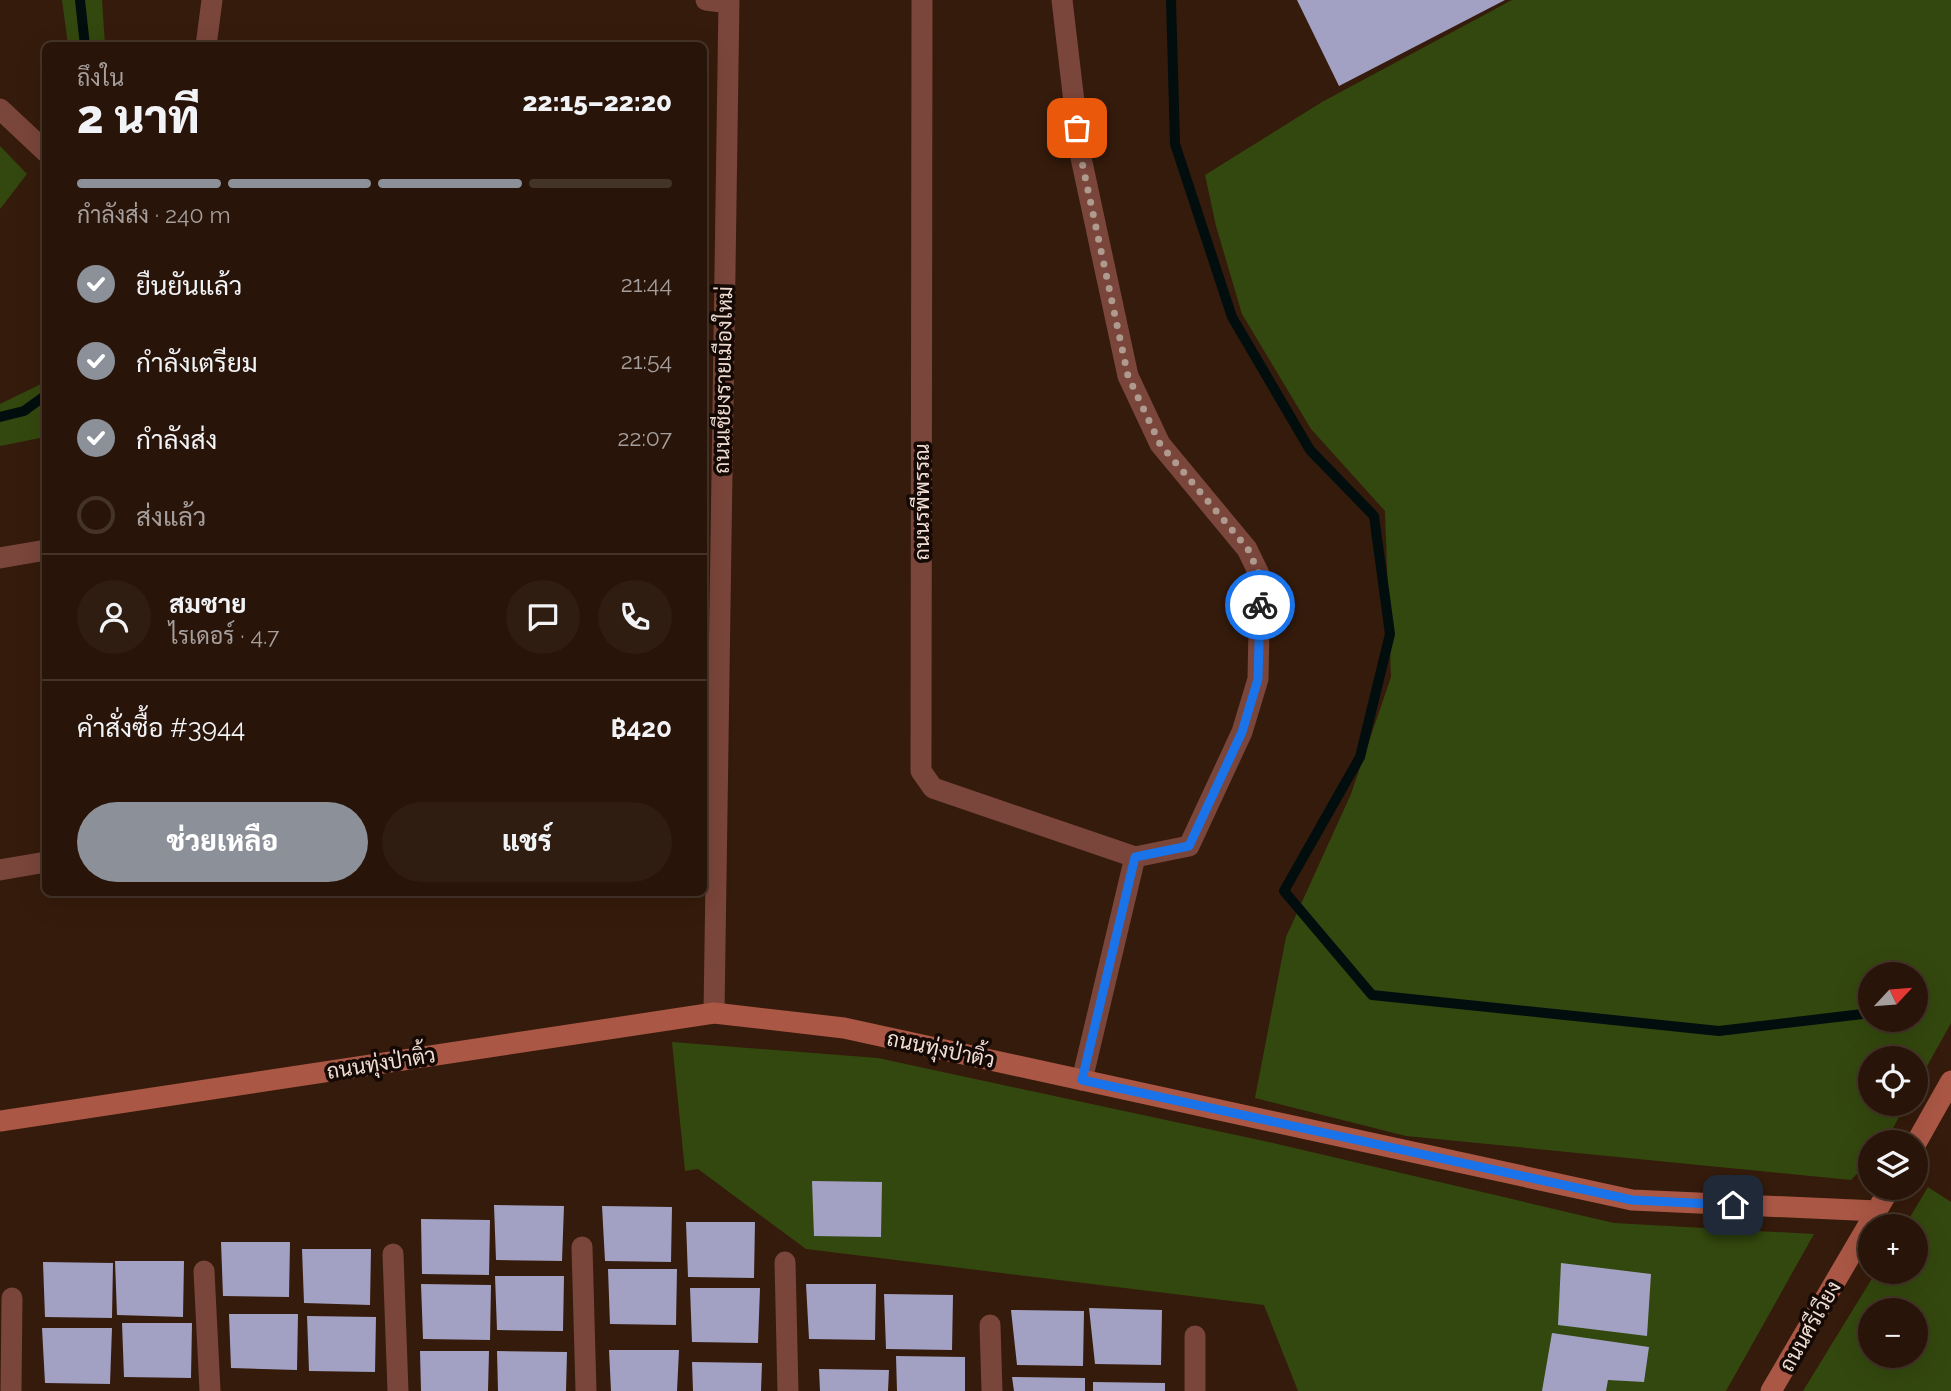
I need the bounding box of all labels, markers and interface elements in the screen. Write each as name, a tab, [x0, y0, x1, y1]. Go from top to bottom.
text: ถึงใน	[77, 64, 124, 91]
text: 22:15–22:20	[522, 87, 672, 117]
text: 2 นาที	[77, 90, 200, 144]
pin	[1047, 98, 1107, 158]
icon: bag	[1058, 109, 1096, 147]
text: กำลังส่ง · 240 m	[77, 201, 231, 228]
icon: check	[77, 265, 115, 303]
text: 21:44	[621, 270, 672, 297]
text: ยืนยันแล้ว	[136, 271, 242, 301]
street label: ถนนเชียงรายเมืองใหม่	[708, 286, 737, 474]
icon: check	[77, 342, 115, 380]
text: 21:54	[621, 347, 672, 374]
text: กำลังเตรียม	[136, 348, 258, 378]
icon: check	[77, 419, 115, 457]
text: 22:07	[617, 424, 672, 451]
text: กำลังส่ง	[136, 425, 217, 455]
street label: ถนนรพีพรรณ	[909, 443, 934, 561]
text: ส่งแล้ว	[136, 502, 206, 532]
courier	[1225, 570, 1295, 640]
button: person	[77, 580, 151, 654]
button: chat	[506, 580, 580, 654]
button: phone	[598, 580, 672, 654]
icon: bike	[1241, 586, 1279, 624]
text: สมชาย	[169, 589, 246, 619]
text: ไรเดอร์ · 4.7	[169, 622, 279, 649]
text: คำสั่งซื้อ #3944	[77, 713, 245, 743]
text: ฿420	[611, 713, 672, 743]
button: ช่วยเหลือ	[77, 802, 368, 882]
button: แชร์	[382, 802, 672, 882]
north arrow	[1858, 962, 1928, 1032]
map controls	[1858, 962, 1928, 1368]
street label: ถนนทุ่งป่าติ้ว	[884, 1019, 999, 1075]
street label: ถนนทุ่งป่าติ้ว	[324, 1036, 437, 1086]
button: locate	[1858, 1046, 1928, 1116]
button: layers	[1858, 1130, 1928, 1200]
pin	[1703, 1175, 1763, 1235]
icon: home	[1714, 1186, 1752, 1224]
button: +	[1858, 1214, 1928, 1284]
street label: ถนนศรีเวียง	[1774, 1276, 1846, 1376]
button: −	[1858, 1298, 1928, 1368]

